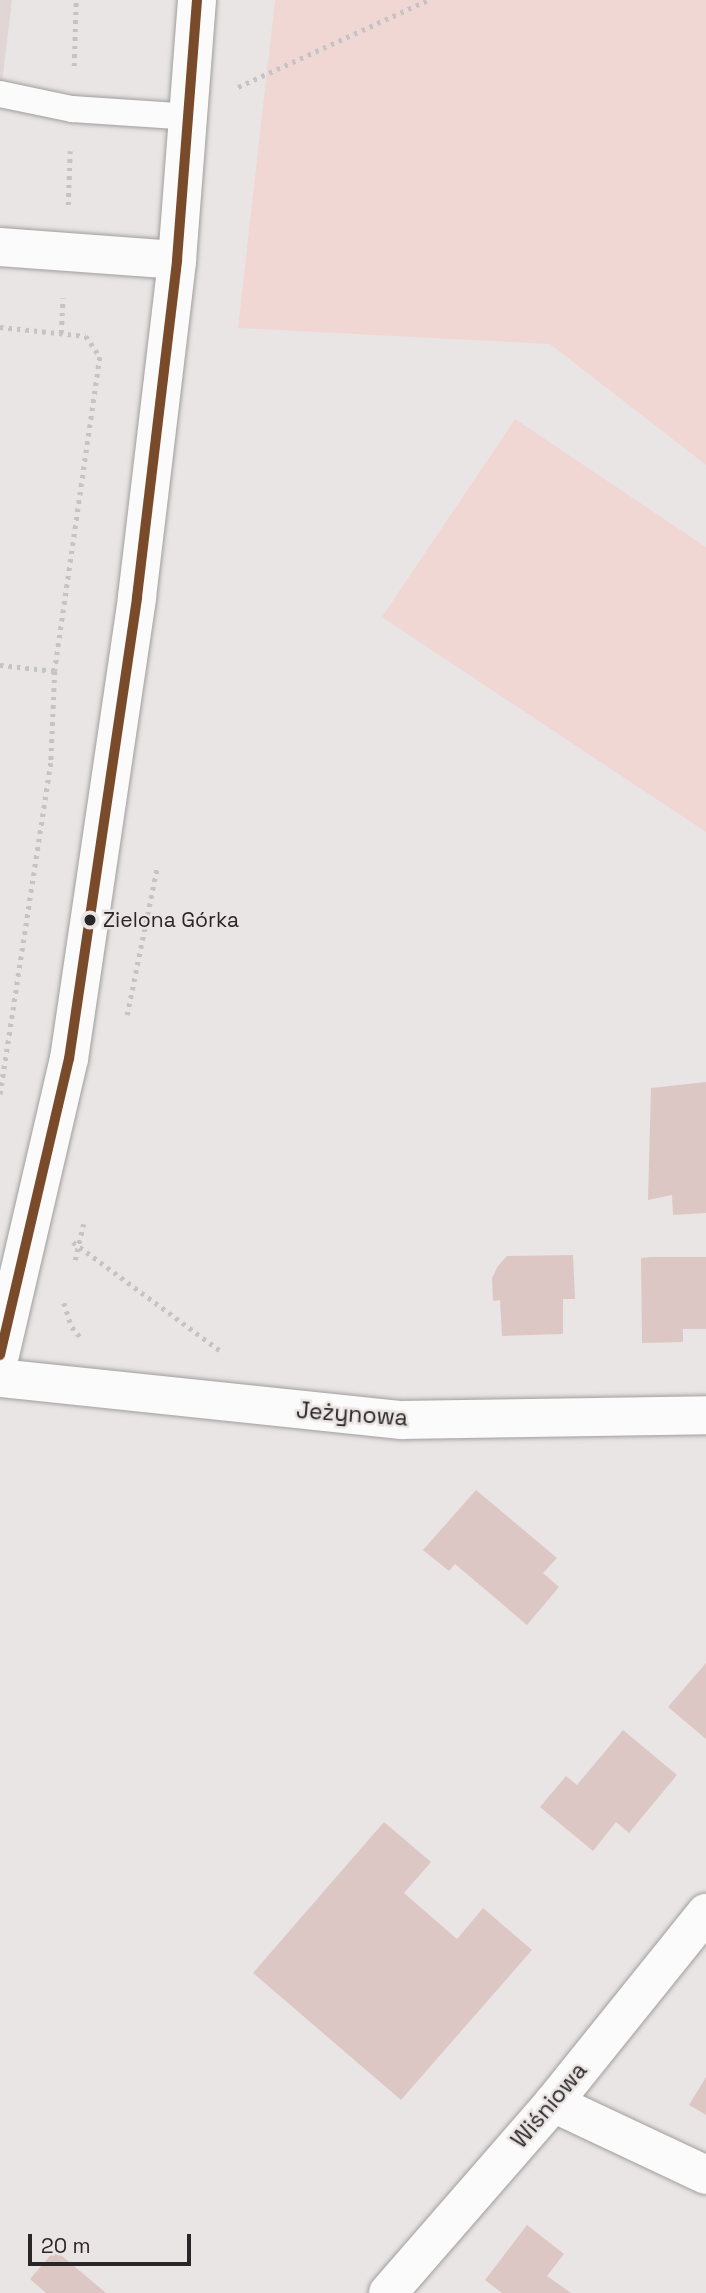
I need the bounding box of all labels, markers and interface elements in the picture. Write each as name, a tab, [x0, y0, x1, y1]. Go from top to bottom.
place label: Zielona Górka	[103, 907, 239, 933]
marker: Zielona Górka	[83, 913, 97, 927]
street label: Jeżynowa	[295, 1396, 409, 1432]
street label: Wiśniowa	[505, 2057, 593, 2153]
scale bar	[32, 2220, 194, 2264]
text: 20 m	[41, 2232, 91, 2259]

